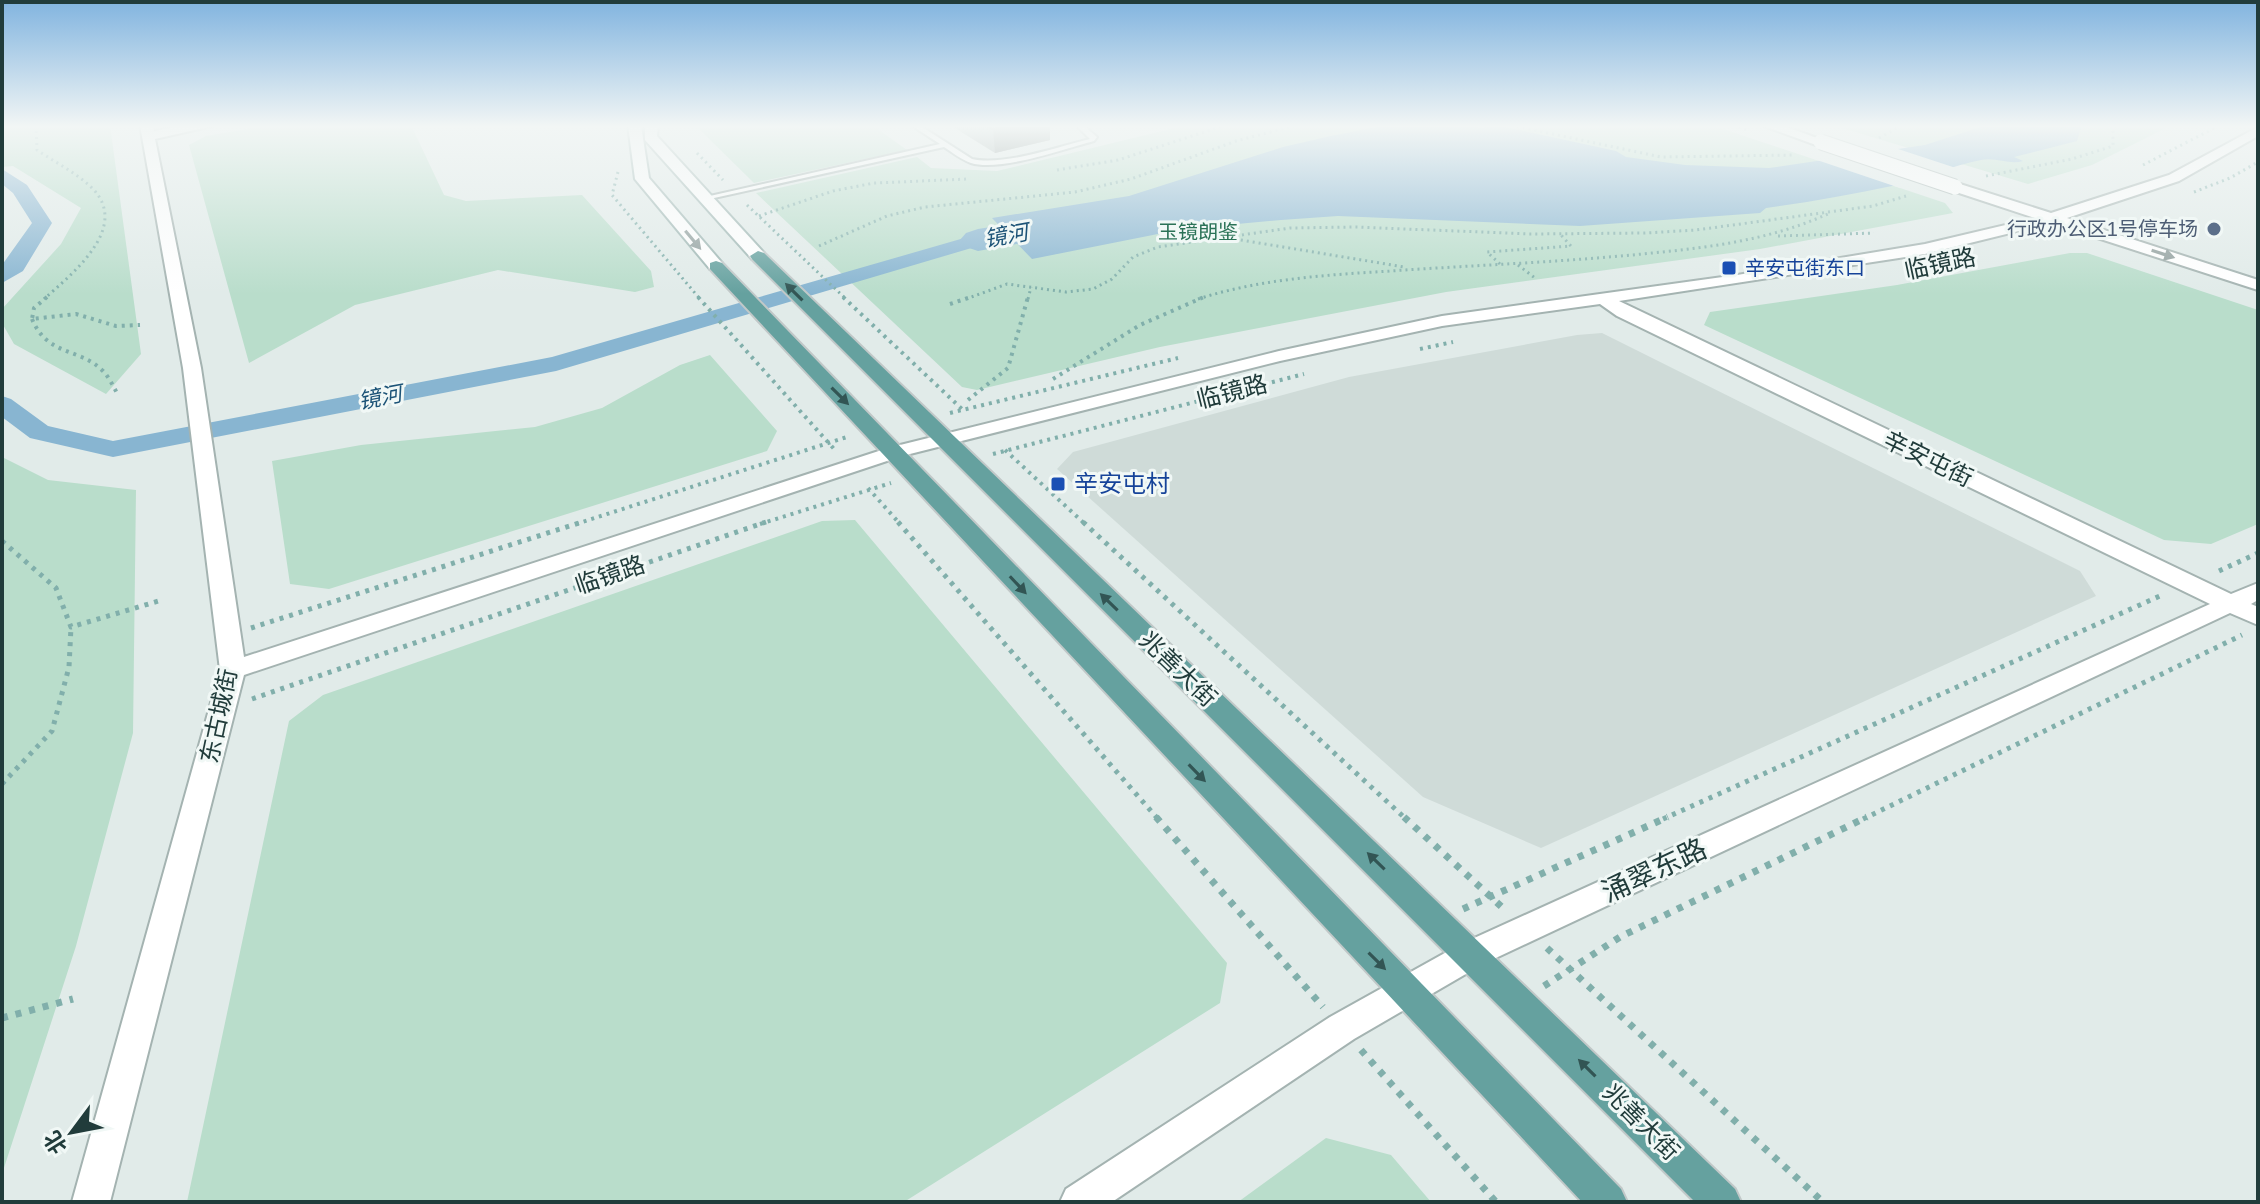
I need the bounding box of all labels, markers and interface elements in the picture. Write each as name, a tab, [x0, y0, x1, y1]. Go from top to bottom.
place label: 行政办公区1号停车场	[2007, 218, 2198, 240]
water label: 镜河	[982, 219, 1034, 252]
marker: 行政办公区1号停车场	[2205, 220, 2223, 238]
park label: 玉镜朗鉴	[1158, 221, 1238, 243]
one-way arrow	[684, 229, 701, 249]
street label: 临镜路	[1902, 243, 1978, 284]
one-way arrow	[2151, 248, 2175, 260]
place label: 辛安屯街东口	[1745, 257, 1865, 279]
marker: 辛安屯街东口	[1720, 259, 1738, 277]
one-way arrow	[785, 283, 804, 301]
street label: 临镜路	[1194, 370, 1270, 413]
water label: 镜河	[356, 380, 408, 414]
one-way arrow	[830, 386, 849, 404]
street label: 辛安屯街	[1879, 425, 1977, 492]
place label: 辛安屯村	[1074, 470, 1170, 497]
marker: 辛安屯村	[1049, 475, 1067, 493]
street label: 临镜路	[571, 550, 648, 599]
one-way arrow	[1009, 575, 1027, 594]
one-way arrow	[1100, 593, 1119, 611]
street label: 兆善大街	[1134, 626, 1222, 712]
street label: 东古城街	[195, 666, 242, 766]
one-way arrow	[1188, 764, 1206, 783]
street label: 涌翠东路	[1597, 833, 1712, 908]
one-way arrow	[1367, 852, 1386, 871]
one-way arrow	[1367, 951, 1386, 970]
one-way arrow	[1578, 1059, 1597, 1078]
street label: 兆善大街	[1598, 1078, 1685, 1165]
north arrow	[32, 1092, 112, 1172]
text: 北	[39, 1126, 72, 1158]

